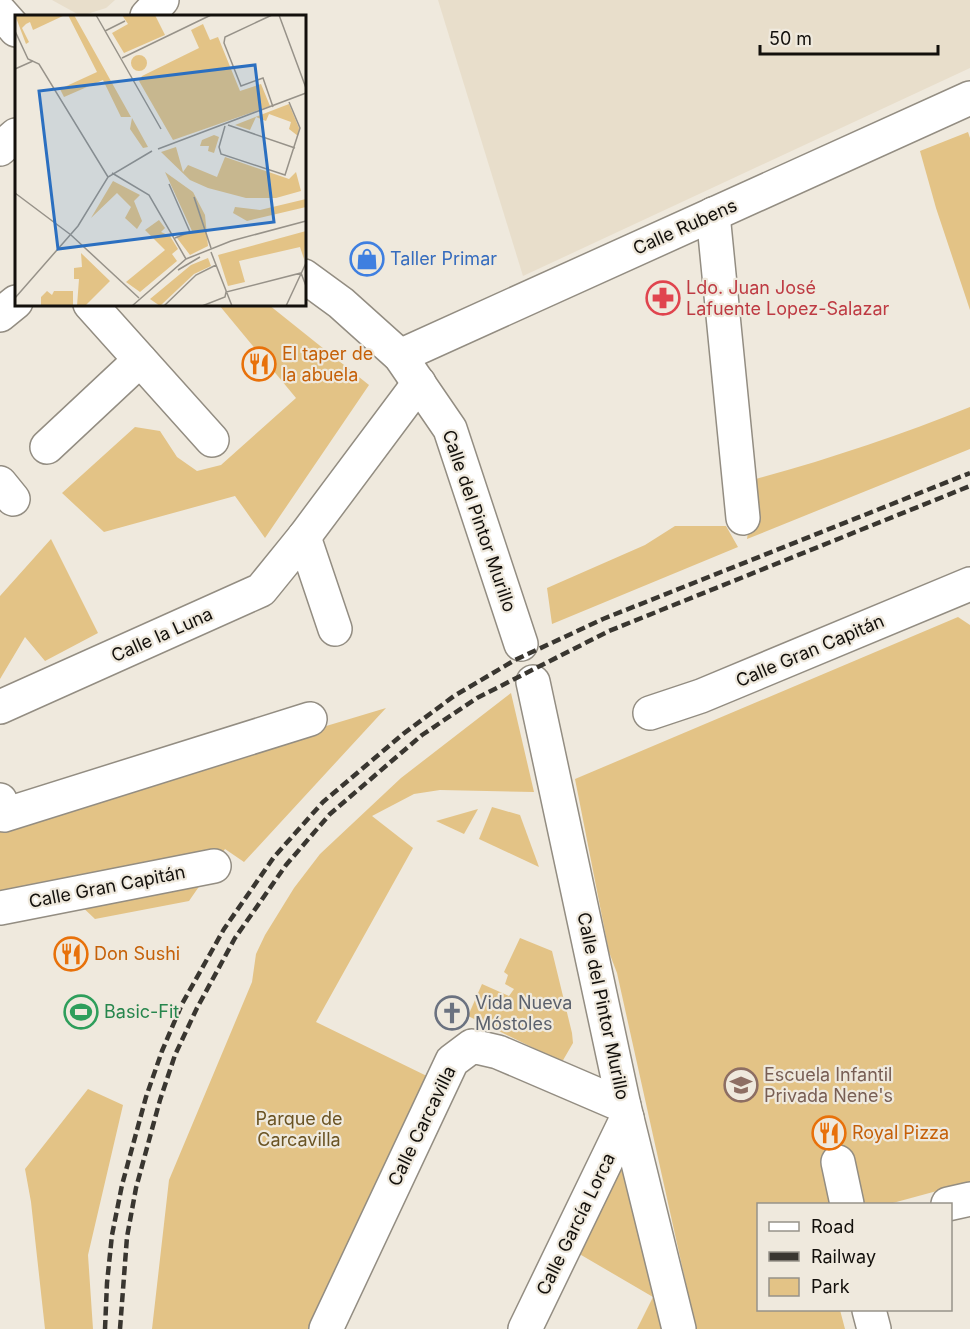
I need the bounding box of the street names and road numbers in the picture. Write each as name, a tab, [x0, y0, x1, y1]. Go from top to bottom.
street label: Calle Rubens	[630, 194, 740, 259]
street label: Calle del Pintor Murillo	[438, 427, 521, 615]
street label: Calle la Luna	[108, 603, 216, 666]
street label: Calle Gran Capitán	[733, 610, 887, 691]
street label: Calle Gran Capitán	[27, 861, 187, 912]
street label: Calle del Pintor Murillo	[573, 910, 634, 1102]
street label: Calle Carcavilla	[383, 1062, 460, 1189]
street label: Calle García Lorca	[532, 1149, 619, 1298]

